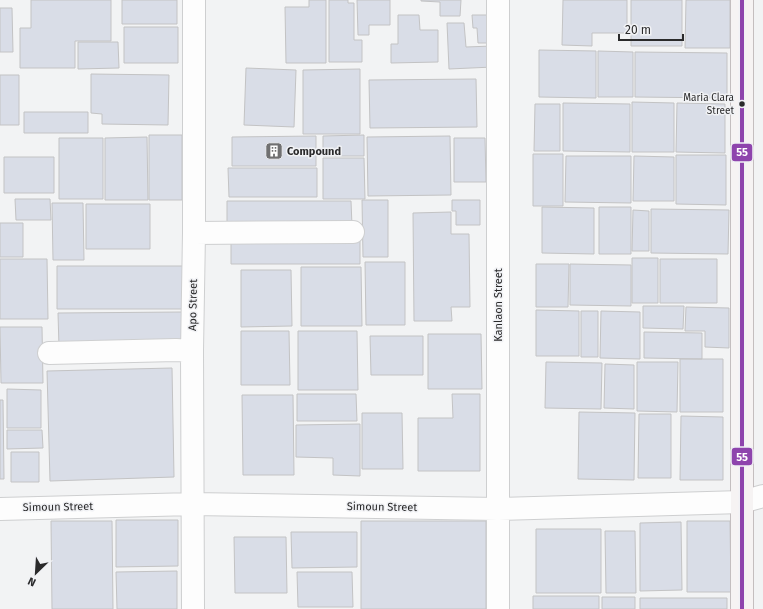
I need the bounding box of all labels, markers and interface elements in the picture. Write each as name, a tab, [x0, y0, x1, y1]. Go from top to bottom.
scale bar	[619, 16, 683, 42]
text: 20 m	[625, 23, 651, 37]
place label: Maria Clara Street	[683, 92, 734, 117]
marker: Maria Clara Street	[737, 99, 747, 109]
building icon: Compound	[264, 141, 284, 161]
line badge: 55	[731, 143, 753, 162]
place label: Compound	[287, 145, 341, 158]
text: 55	[736, 146, 748, 159]
street label: Kanlaon Street	[492, 268, 505, 342]
street label: Apo Street	[186, 279, 200, 331]
line badge: 55	[731, 447, 753, 466]
text: 55	[736, 451, 748, 464]
street label: Simoun Street	[23, 500, 93, 514]
street label: Simoun Street	[347, 500, 417, 514]
north arrow	[16, 553, 56, 593]
text: N	[26, 574, 38, 589]

